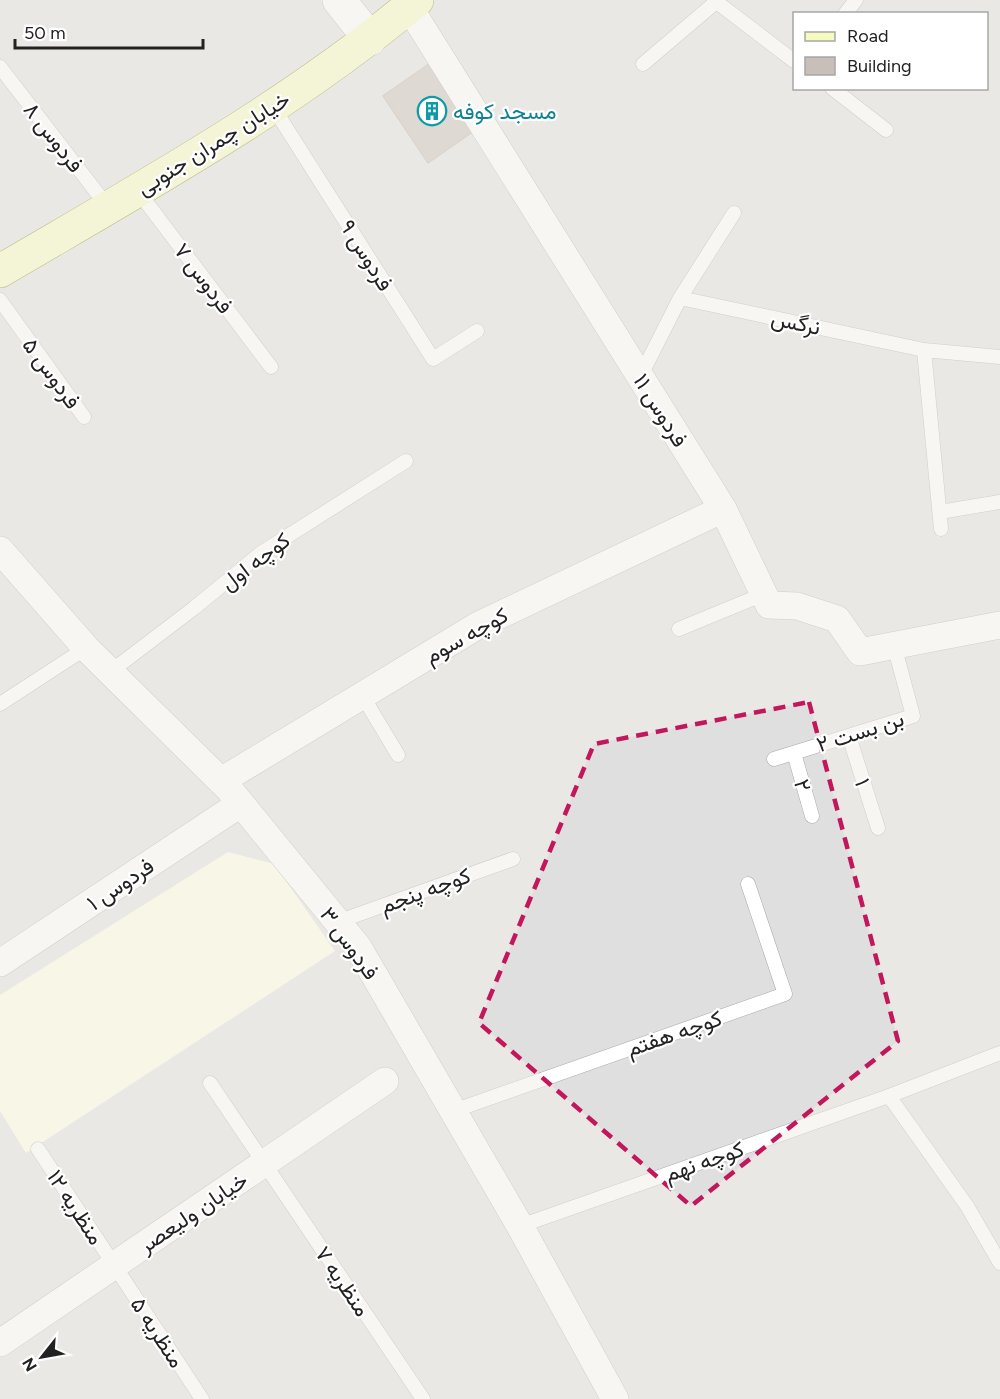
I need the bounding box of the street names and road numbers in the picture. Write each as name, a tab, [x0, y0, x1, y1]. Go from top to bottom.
street label: خیابان چمران جنوبی	[132, 85, 295, 202]
street label: فردوس ۸	[18, 97, 89, 178]
street label: فردوس ۹	[334, 215, 399, 296]
street label: فردوس ۷	[168, 238, 239, 319]
street label: نرگس	[769, 304, 823, 341]
street label: فردوس ۵	[17, 332, 86, 414]
street label: فردوس ۱۱	[628, 369, 694, 452]
street label: کوچه اول	[215, 526, 296, 597]
street label: کوچه سوم	[420, 601, 513, 670]
street label: بن بست ۲	[813, 705, 907, 758]
street label: ۱	[849, 775, 876, 789]
street label: ۲	[788, 776, 817, 794]
street label: فردوس ۱	[82, 852, 159, 917]
street label: کوچه پنجم	[376, 862, 475, 920]
street label: فردوس ۳	[314, 902, 385, 985]
street label: کوچه هفتم	[623, 1004, 726, 1063]
street label: کوچه نهم	[661, 1135, 748, 1189]
street label: منظریه ۱۲	[41, 1165, 110, 1250]
street label: خیابان ولیعصر	[133, 1166, 253, 1259]
street label: منظریه ۷	[309, 1241, 376, 1322]
street label: منظریه ۵	[125, 1292, 190, 1373]

